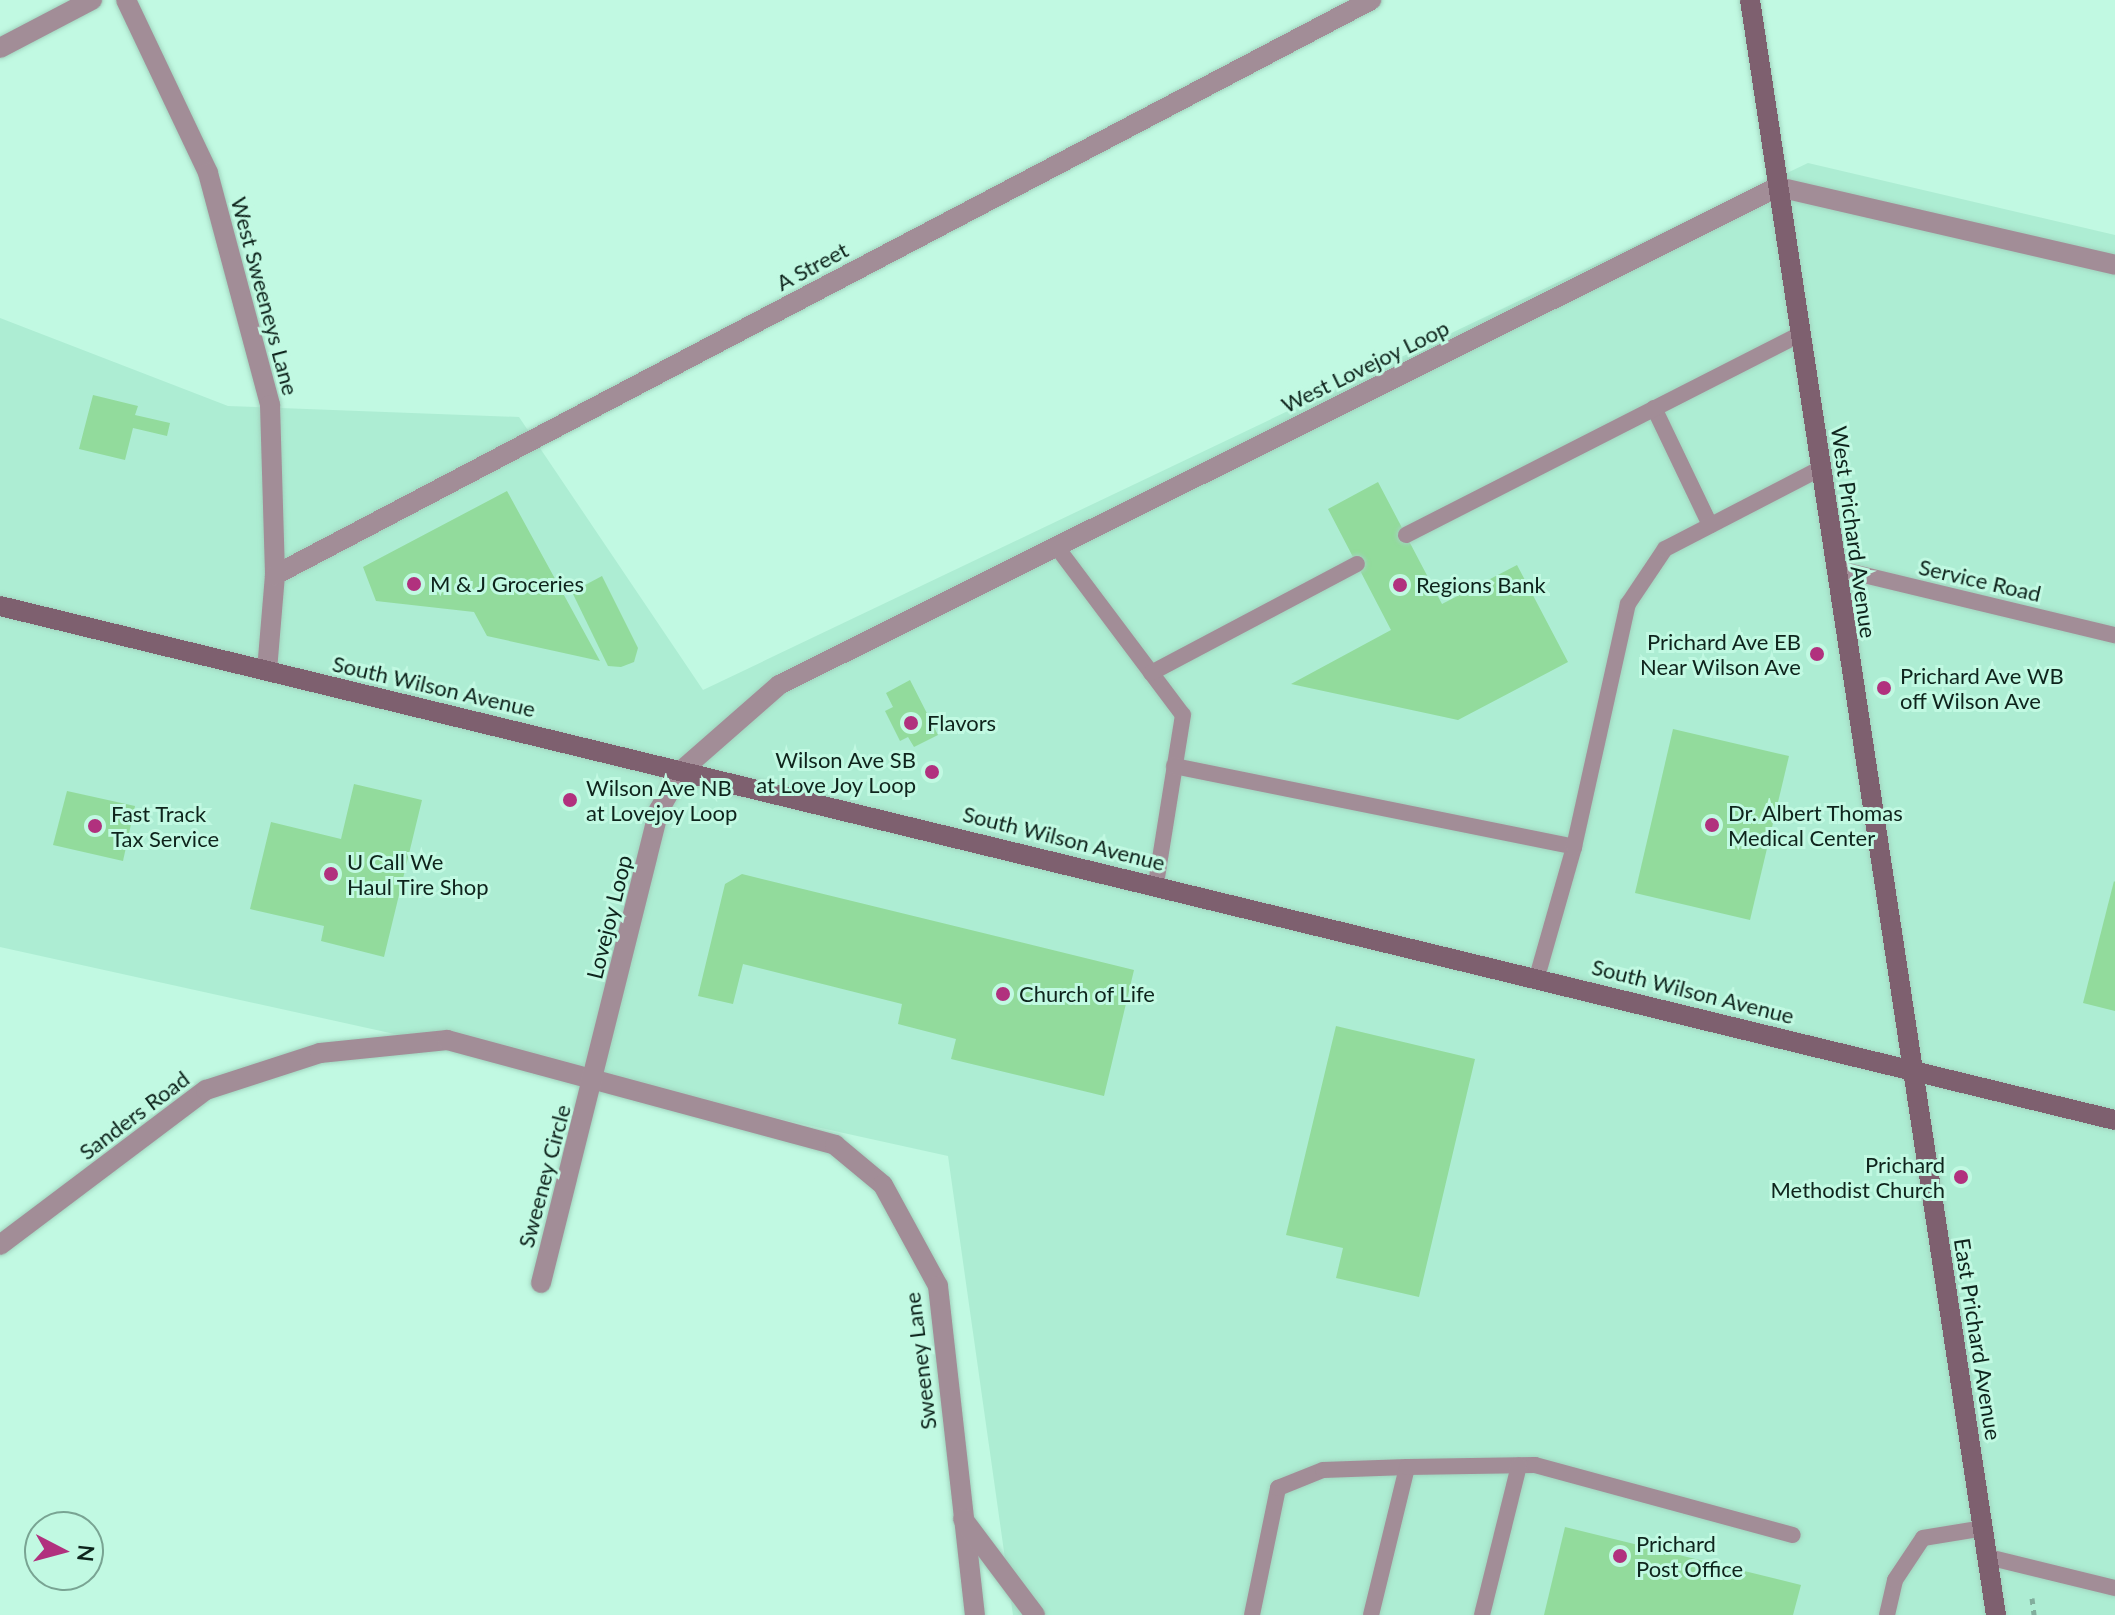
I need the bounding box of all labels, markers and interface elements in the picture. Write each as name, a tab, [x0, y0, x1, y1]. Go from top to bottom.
street label: West Sweeneys Lane	[226, 194, 304, 398]
street label: A Street	[771, 236, 853, 296]
street label: West Lovejoy Loop	[1277, 314, 1453, 418]
street label: West Prichard Avenue	[1826, 424, 1882, 640]
street label: Service Road	[1916, 553, 2044, 607]
place label: M & J Groceries	[430, 571, 585, 597]
place label: Regions Bank	[1416, 572, 1546, 598]
marker: M & J Groceries	[405, 575, 423, 593]
marker: Regions Bank	[1391, 576, 1409, 594]
place label: Prichard Ave EB Near Wilson Ave	[1639, 628, 1801, 680]
marker: Prichard Ave EB Near Wilson Ave	[1808, 645, 1826, 663]
street label: South Wilson Avenue	[330, 650, 538, 722]
place label: Prichard Ave WB off Wilson Ave	[1900, 662, 2065, 714]
marker: Prichard Ave WB off Wilson Ave	[1875, 679, 1893, 697]
place label: Flavors	[927, 710, 996, 736]
marker: Flavors	[902, 714, 920, 732]
place label: Wilson Ave SB at Love Joy Loop	[755, 746, 916, 798]
marker: Wilson Ave SB at Love Joy Loop	[923, 763, 941, 781]
place label: Wilson Ave NB at Lovejoy Loop	[586, 774, 738, 826]
marker: Wilson Ave NB at Lovejoy Loop	[561, 791, 579, 809]
place label: Dr. Albert Thomas Medical Center	[1728, 799, 1904, 850]
place label: Fast Track Tax Service	[111, 800, 219, 852]
street label: South Wilson Avenue	[960, 800, 1168, 876]
marker: Dr. Albert Thomas Medical Center	[1703, 816, 1721, 834]
marker: Fast Track Tax Service	[86, 817, 104, 835]
place label: U Call We Haul Tire Shop	[347, 848, 489, 900]
street label: Lovejoy Loop	[581, 852, 637, 982]
marker: U Call We Haul Tire Shop	[322, 865, 340, 883]
street label: South Wilson Avenue	[1589, 953, 1797, 1029]
place label: Church of Life	[1019, 981, 1155, 1007]
marker: Church of Life	[994, 985, 1012, 1003]
street label: Sanders Road	[74, 1065, 194, 1165]
street label: Sweeney Circle	[512, 1101, 576, 1251]
place label: Prichard Methodist Church	[1771, 1151, 1945, 1202]
marker: Prichard Methodist Church	[1952, 1168, 1970, 1186]
street label: East Prichard Avenue	[1949, 1236, 2007, 1442]
street label: Sweeney Lane	[898, 1291, 942, 1431]
north arrow	[24, 1511, 104, 1591]
place label: Prichard Post Office	[1636, 1530, 1743, 1582]
text: N	[72, 1544, 101, 1563]
marker: Prichard Post Office	[1611, 1547, 1629, 1565]

